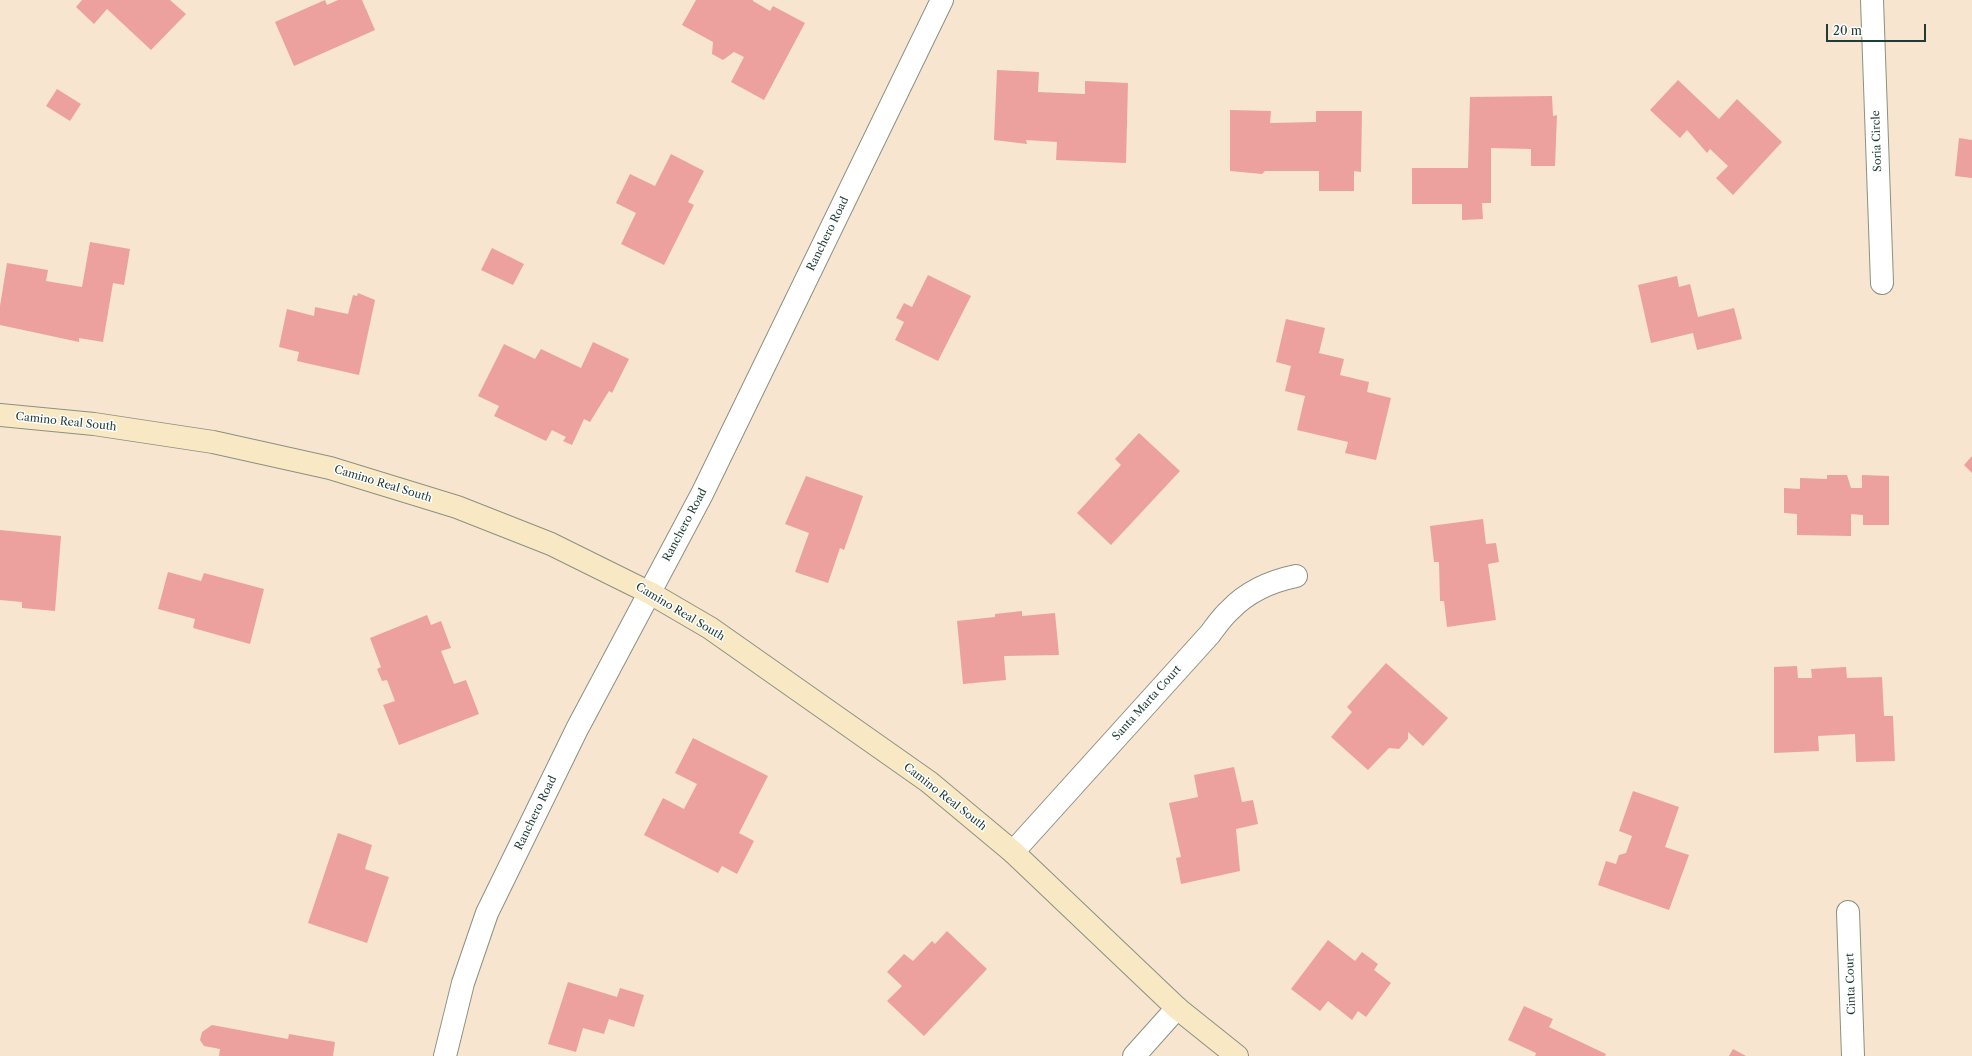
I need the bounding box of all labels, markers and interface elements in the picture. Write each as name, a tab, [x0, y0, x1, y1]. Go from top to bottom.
scale bar	[1828, 16, 1928, 42]
text: 20 m	[1833, 23, 1862, 38]
street label: Soria Circle	[1869, 110, 1885, 172]
street label: Ranchero Road	[804, 195, 852, 273]
street label: Camino Real South	[15, 410, 117, 434]
street label: Camino Real South	[333, 463, 433, 505]
street label: Ranchero Road	[660, 486, 710, 564]
street label: Camino Real South	[633, 580, 727, 644]
street label: Santa Marta Court	[1110, 663, 1184, 743]
street label: Camino Real South	[901, 761, 989, 833]
street label: Ranchero Road	[512, 774, 560, 852]
street label: Cinta Court	[1843, 953, 1859, 1015]

